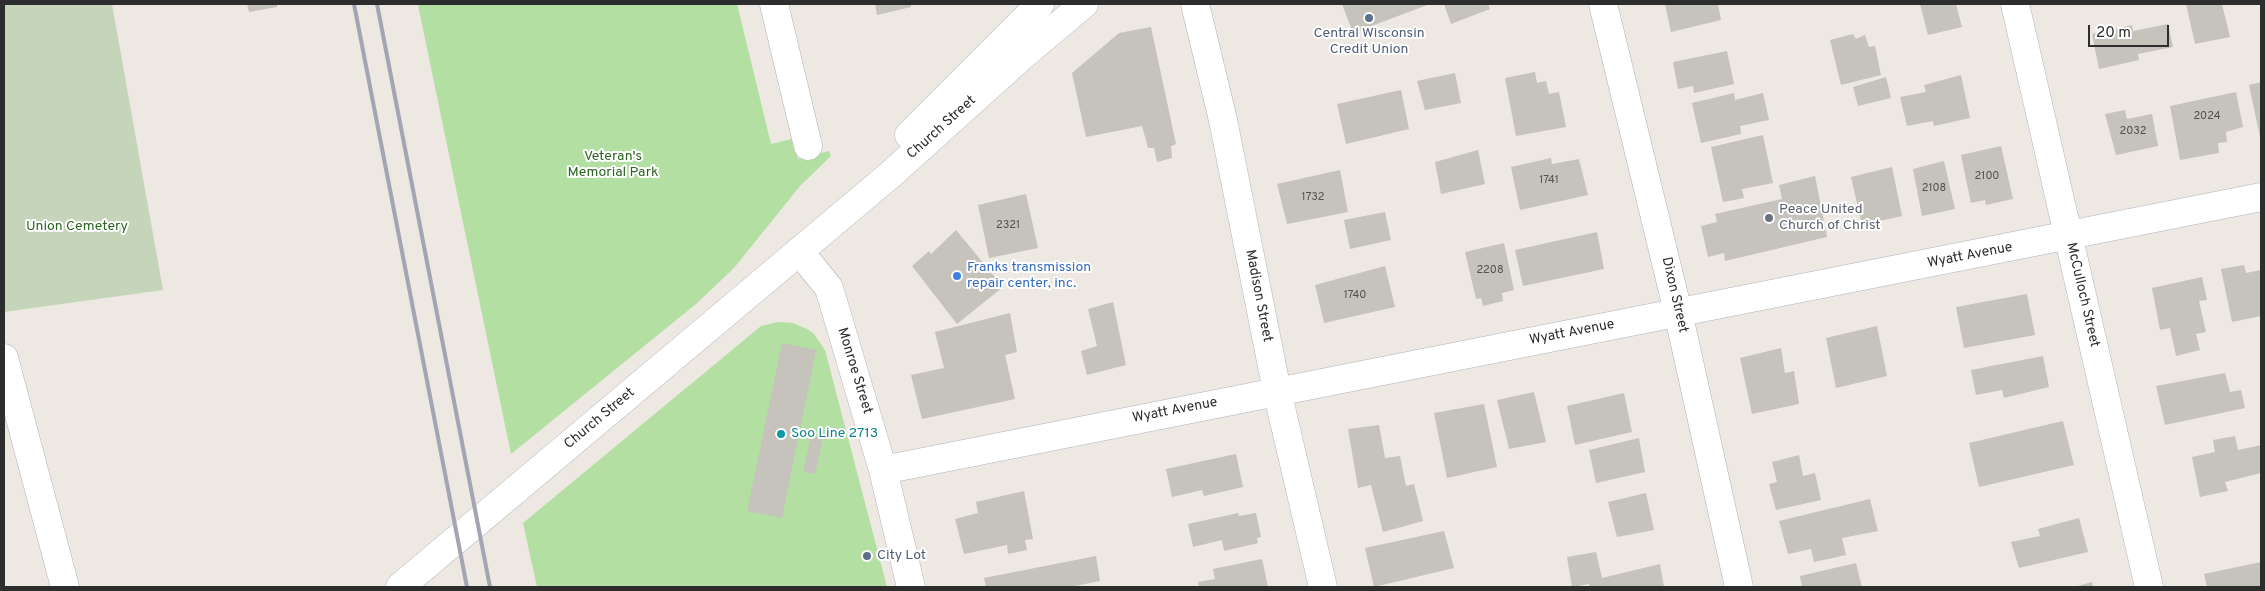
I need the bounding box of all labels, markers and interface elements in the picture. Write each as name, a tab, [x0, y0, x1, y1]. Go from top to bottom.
marker: Central Wisconsin Credit Union	[1363, 12, 1375, 24]
scale bar	[2090, 15, 2171, 47]
text: 20 m	[2096, 24, 2131, 43]
place label: Central Wisconsin Credit Union	[1313, 26, 1425, 58]
street label: Church Street	[904, 93, 980, 163]
house number: 2024	[2193, 110, 2221, 124]
house number: 2032	[2120, 125, 2146, 139]
park label: Veteran's Memorial Park	[568, 149, 658, 182]
house number: 2100	[1975, 170, 1999, 184]
house number: 1741	[1539, 174, 1559, 188]
house number: 2108	[1922, 182, 1946, 196]
house number: 1732	[1302, 191, 1324, 205]
place label: Peace United Church of Christ	[1779, 202, 1881, 234]
marker: Peace United Church of Christ	[1763, 212, 1775, 224]
park label: Union Cemetery	[26, 219, 128, 235]
house number: 2321	[996, 219, 1020, 233]
street label: Wyatt Avenue	[1926, 240, 2014, 272]
street label: McCulloch Street	[2062, 241, 2102, 349]
street label: Madison Street	[1241, 248, 1275, 344]
street label: Dixon Street	[1657, 255, 1691, 335]
place label: Franks transmission repair center, inc.	[967, 260, 1091, 292]
house number: 2208	[1476, 264, 1504, 278]
marker: Franks transmission repair center, inc.	[951, 270, 963, 282]
house number: 1740	[1344, 289, 1366, 303]
street label: Wyatt Avenue	[1528, 317, 1616, 349]
street label: Monroe Street	[833, 326, 875, 416]
street label: Church Street	[561, 385, 639, 453]
street label: Wyatt Avenue	[1131, 395, 1219, 427]
place label: Soo Line 2713	[791, 426, 878, 442]
marker: Soo Line 2713	[775, 428, 787, 440]
place label: City Lot	[877, 548, 926, 564]
marker: City Lot	[861, 550, 873, 562]

